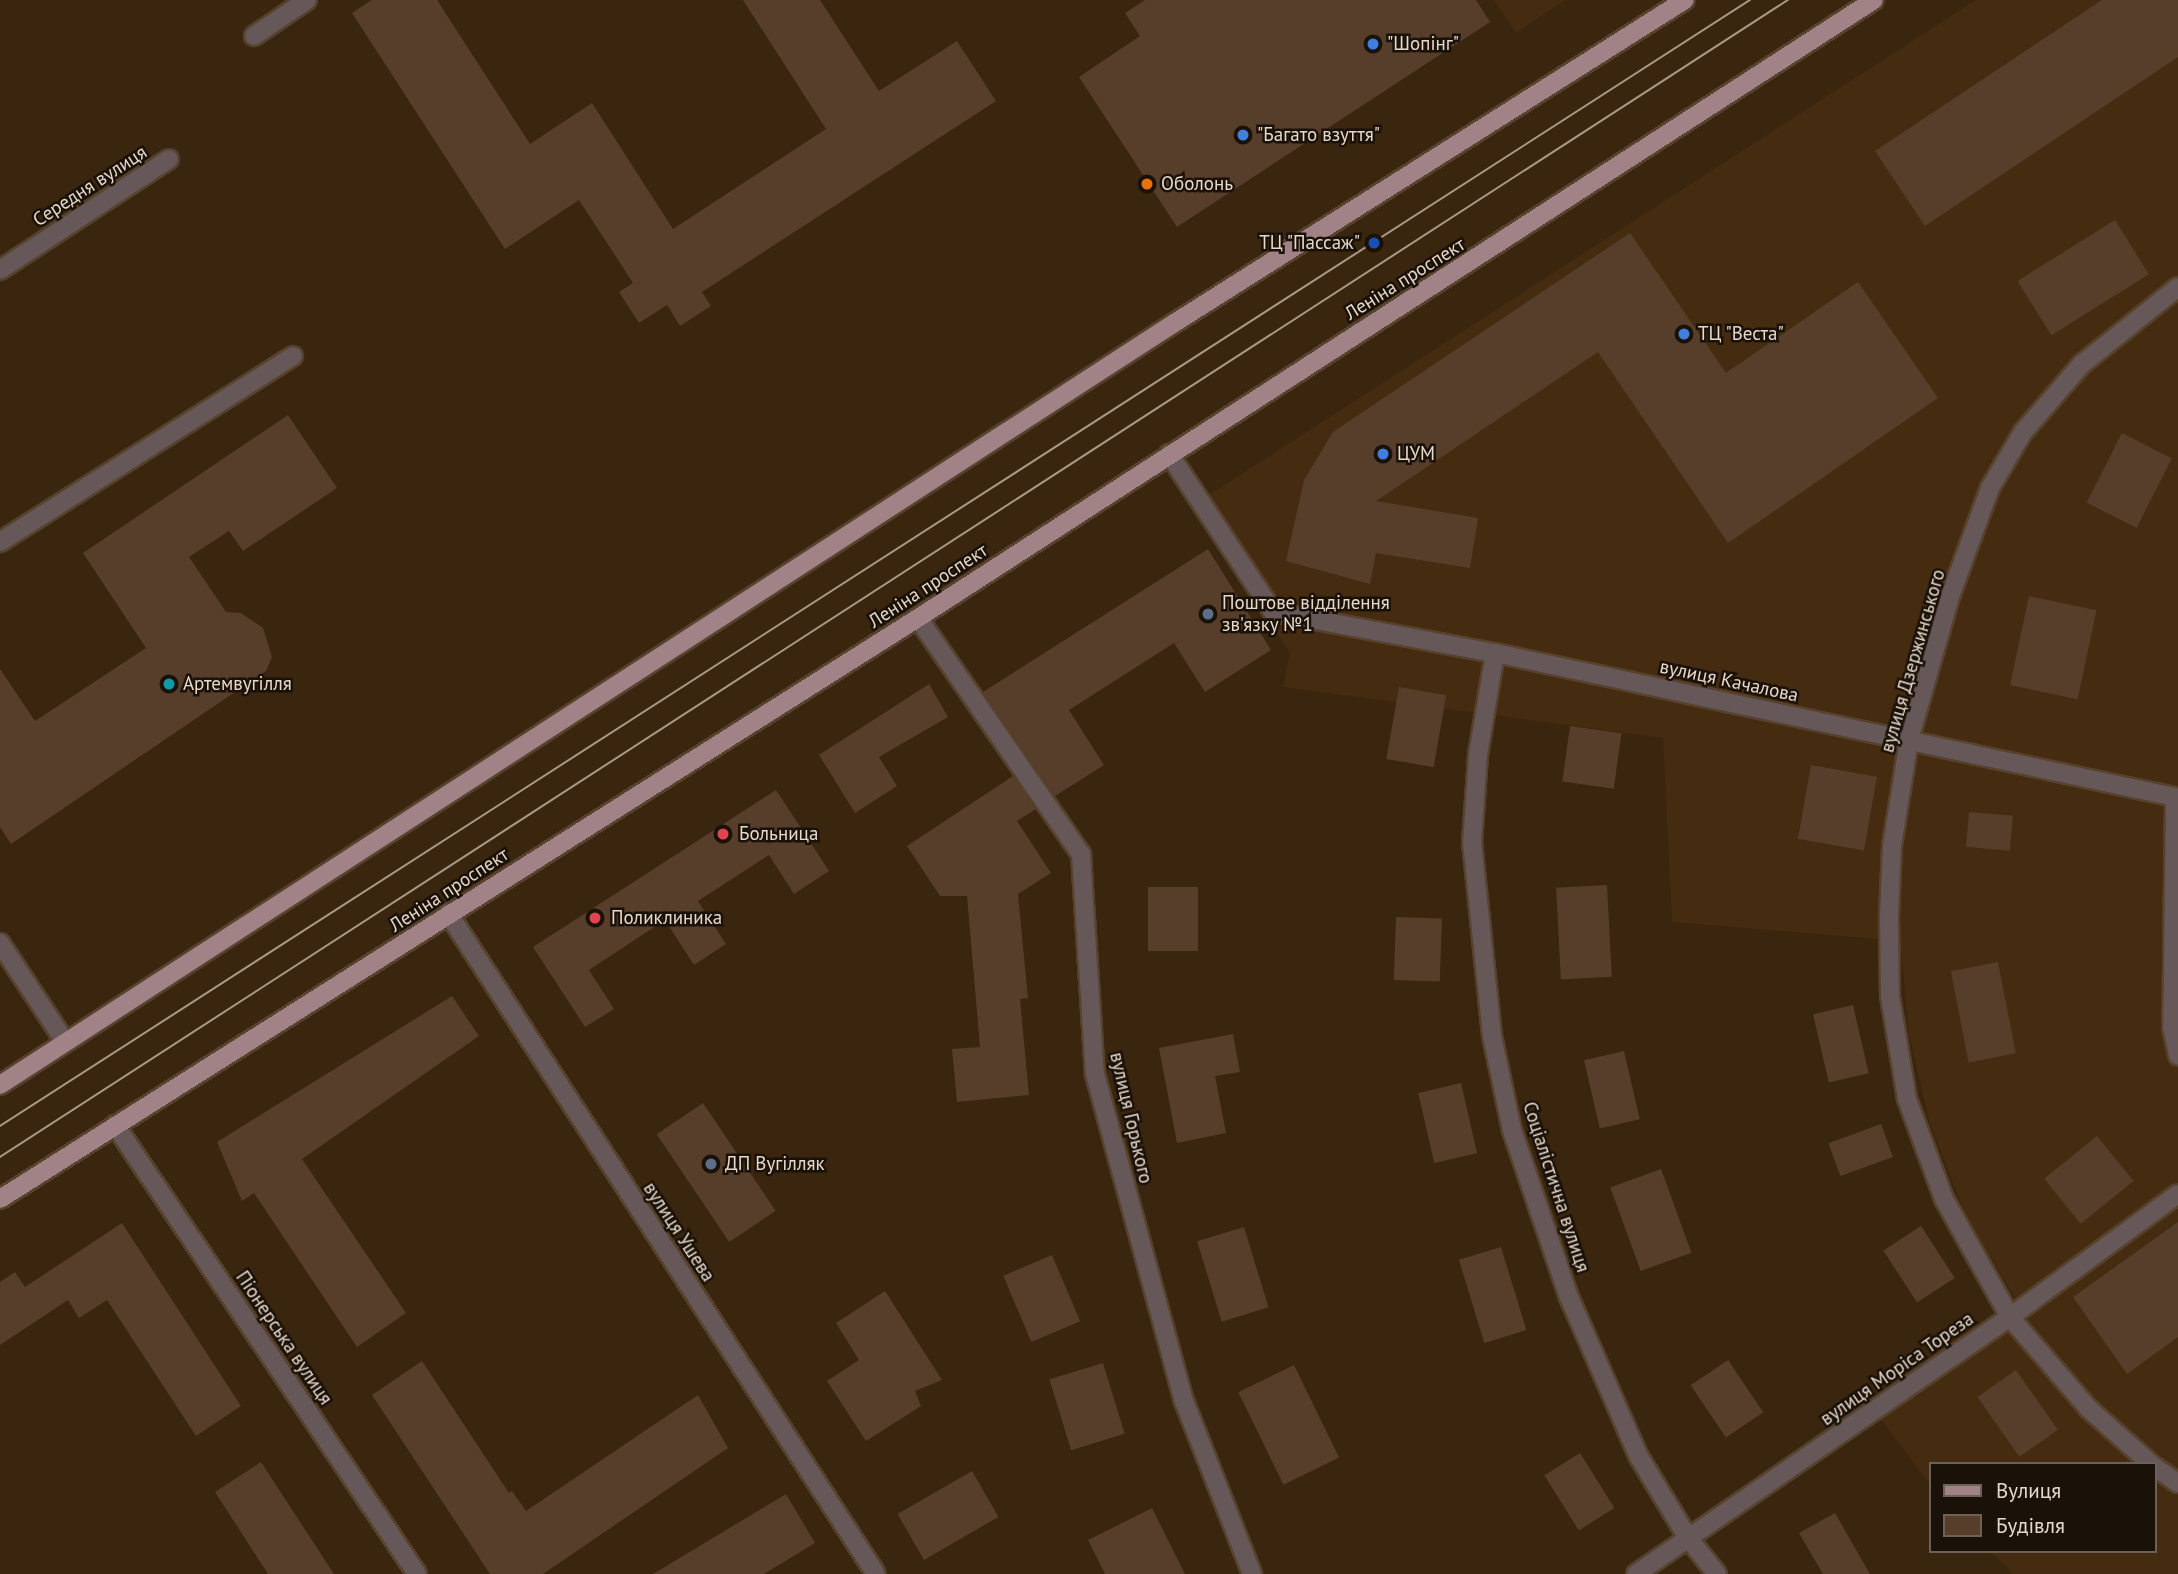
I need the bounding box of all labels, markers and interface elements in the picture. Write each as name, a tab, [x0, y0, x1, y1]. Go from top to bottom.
place label: "Шопінг"	[1387, 33, 1459, 55]
marker: "Шопінг"	[1365, 36, 1381, 52]
place label: "Багато взуття"	[1257, 124, 1380, 146]
marker: "Багато взуття"	[1235, 127, 1251, 143]
street label: Середня вулиця	[29, 141, 151, 231]
place label: Оболонь	[1161, 173, 1233, 195]
marker: Оболонь	[1139, 176, 1155, 192]
place label: ТЦ "Пассаж"	[1258, 232, 1360, 254]
street label: Леніна проспект	[1341, 233, 1469, 325]
marker: ТЦ "Пассаж"	[1366, 235, 1382, 251]
place label: ТЦ "Веста"	[1698, 323, 1785, 345]
marker: ТЦ "Веста"	[1676, 326, 1692, 342]
place label: ЦУМ	[1397, 443, 1435, 465]
marker: ЦУМ	[1375, 446, 1391, 462]
street label: Леніна проспект	[864, 539, 992, 633]
street label: вулиця Дзержинського	[1876, 567, 1950, 755]
place label: Поштове відділення зв'язку №1	[1222, 592, 1390, 636]
marker: Поштове відділення зв'язку №1	[1200, 606, 1216, 622]
street label: вулиця Качалова	[1658, 655, 1800, 707]
place label: Артемвугілля	[183, 673, 292, 695]
marker: Артемвугілля	[161, 676, 177, 692]
place label: Больница	[739, 823, 818, 845]
marker: Больница	[713, 824, 733, 844]
street label: Леніна проспект	[385, 843, 513, 937]
place label: Поликлиника	[611, 907, 722, 929]
marker: Поликлиника	[585, 908, 605, 928]
street label: вулиця Горького	[1105, 1050, 1157, 1186]
street label: Соціалістична вулиця	[1518, 1099, 1594, 1275]
place label: ДП Вугілляк	[725, 1153, 825, 1175]
marker: ДП Вугілляк	[703, 1156, 719, 1172]
street label: вулиця Ушева	[638, 1178, 720, 1286]
street label: Піонерська вулиця	[231, 1267, 337, 1409]
street label: вулиця Моріса Тореза	[1816, 1307, 1978, 1431]
legend	[1930, 1462, 2157, 1553]
text: Вулиця	[1996, 1477, 2061, 1504]
text: Будівля	[1996, 1512, 2065, 1539]

